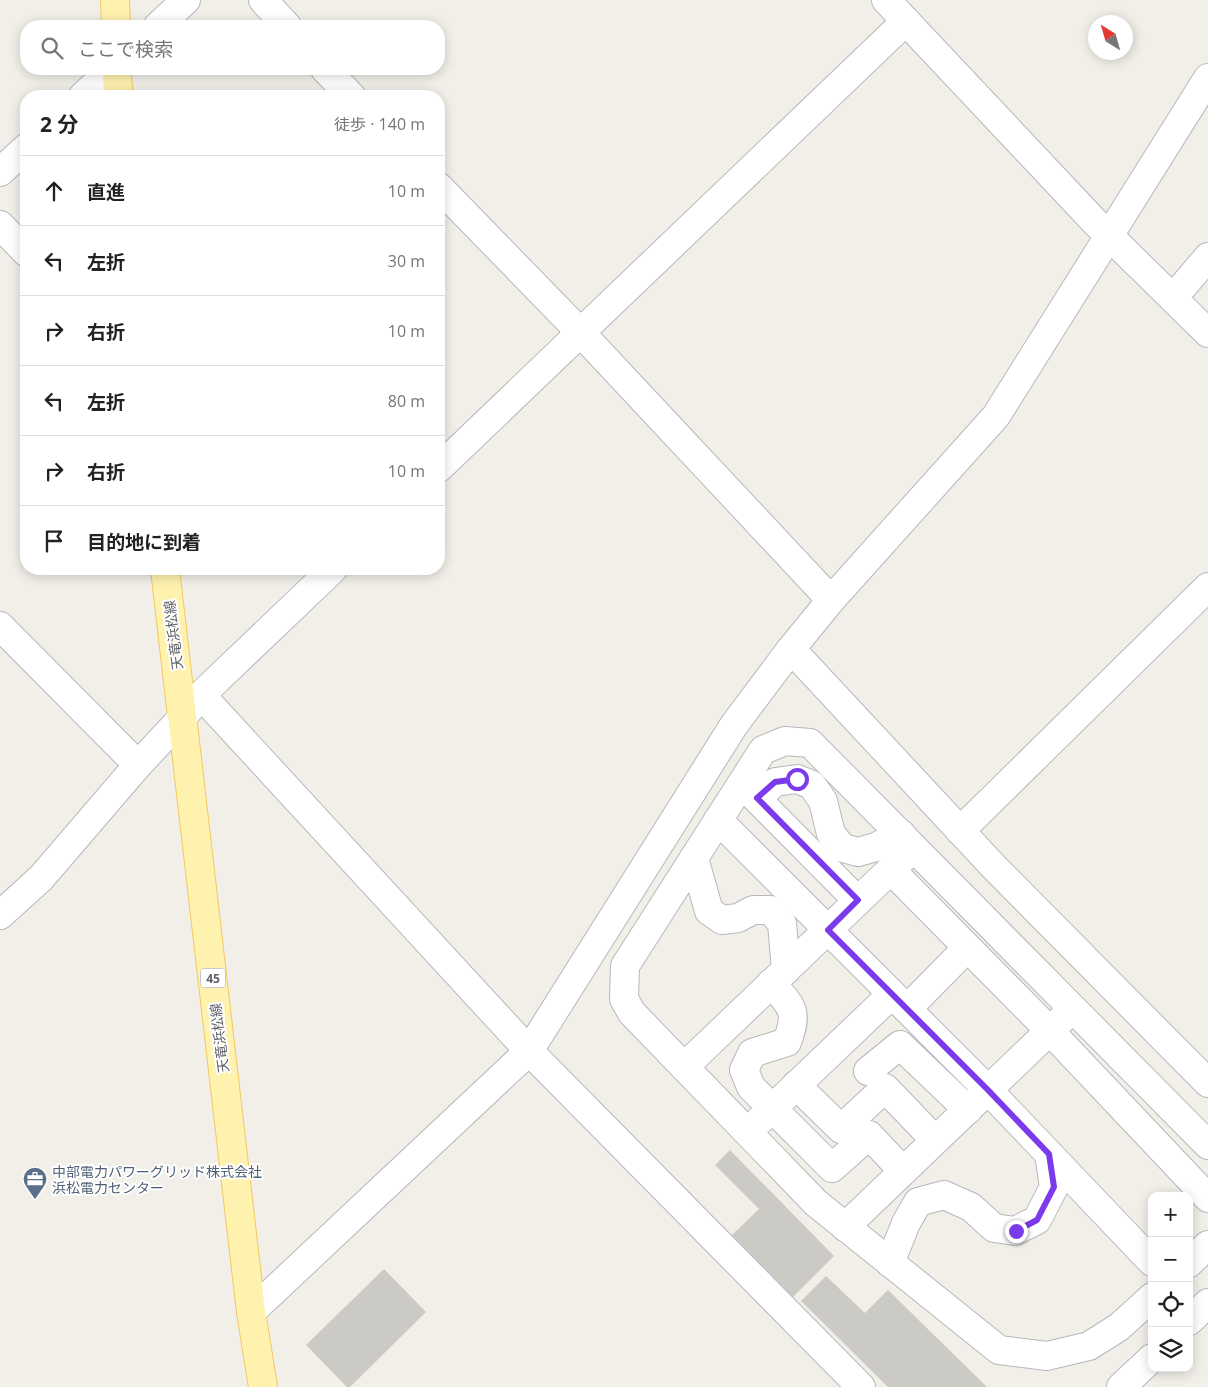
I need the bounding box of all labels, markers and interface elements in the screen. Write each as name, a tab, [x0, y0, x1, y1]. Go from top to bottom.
north arrow	[1088, 15, 1133, 60]
search box	[20, 20, 445, 75]
icon: search	[38, 34, 66, 62]
text: ここで検索	[78, 36, 173, 62]
text: 2 分	[40, 110, 78, 138]
text: 徒歩 · 140 m	[334, 113, 425, 135]
icon: ahead	[40, 177, 68, 205]
text: 直進	[87, 179, 125, 205]
text: 10 m	[388, 180, 425, 202]
icon: left	[40, 247, 68, 275]
text: 左折	[87, 249, 125, 275]
text: 30 m	[388, 250, 425, 272]
icon: right	[40, 317, 68, 345]
text: 右折	[87, 319, 125, 345]
text: 10 m	[388, 320, 425, 342]
icon: left	[40, 387, 68, 415]
text: 左折	[87, 389, 125, 415]
text: 80 m	[388, 390, 425, 412]
icon: right	[40, 457, 68, 485]
text: 右折	[87, 459, 125, 485]
text: 10 m	[388, 460, 425, 482]
icon: arrive	[40, 527, 68, 555]
text: 目的地に到着	[87, 529, 201, 555]
street label: 天竜浜松線	[159, 599, 187, 671]
route start	[786, 768, 809, 791]
road number: 45	[200, 968, 226, 988]
street label: 天竜浜松線	[205, 1002, 233, 1074]
place label: 中部電力パワーグリッド株式会社 浜松電力センター	[52, 1162, 262, 1197]
office icon: 中部電力パワーグリッド株式会社 浜松電力センター	[22, 1166, 48, 1200]
map controls	[1148, 1192, 1193, 1372]
button: +	[1148, 1192, 1193, 1237]
route end	[1005, 1220, 1028, 1243]
button: −	[1148, 1237, 1193, 1282]
button: locate	[1148, 1282, 1193, 1327]
button: layers	[1148, 1327, 1193, 1372]

